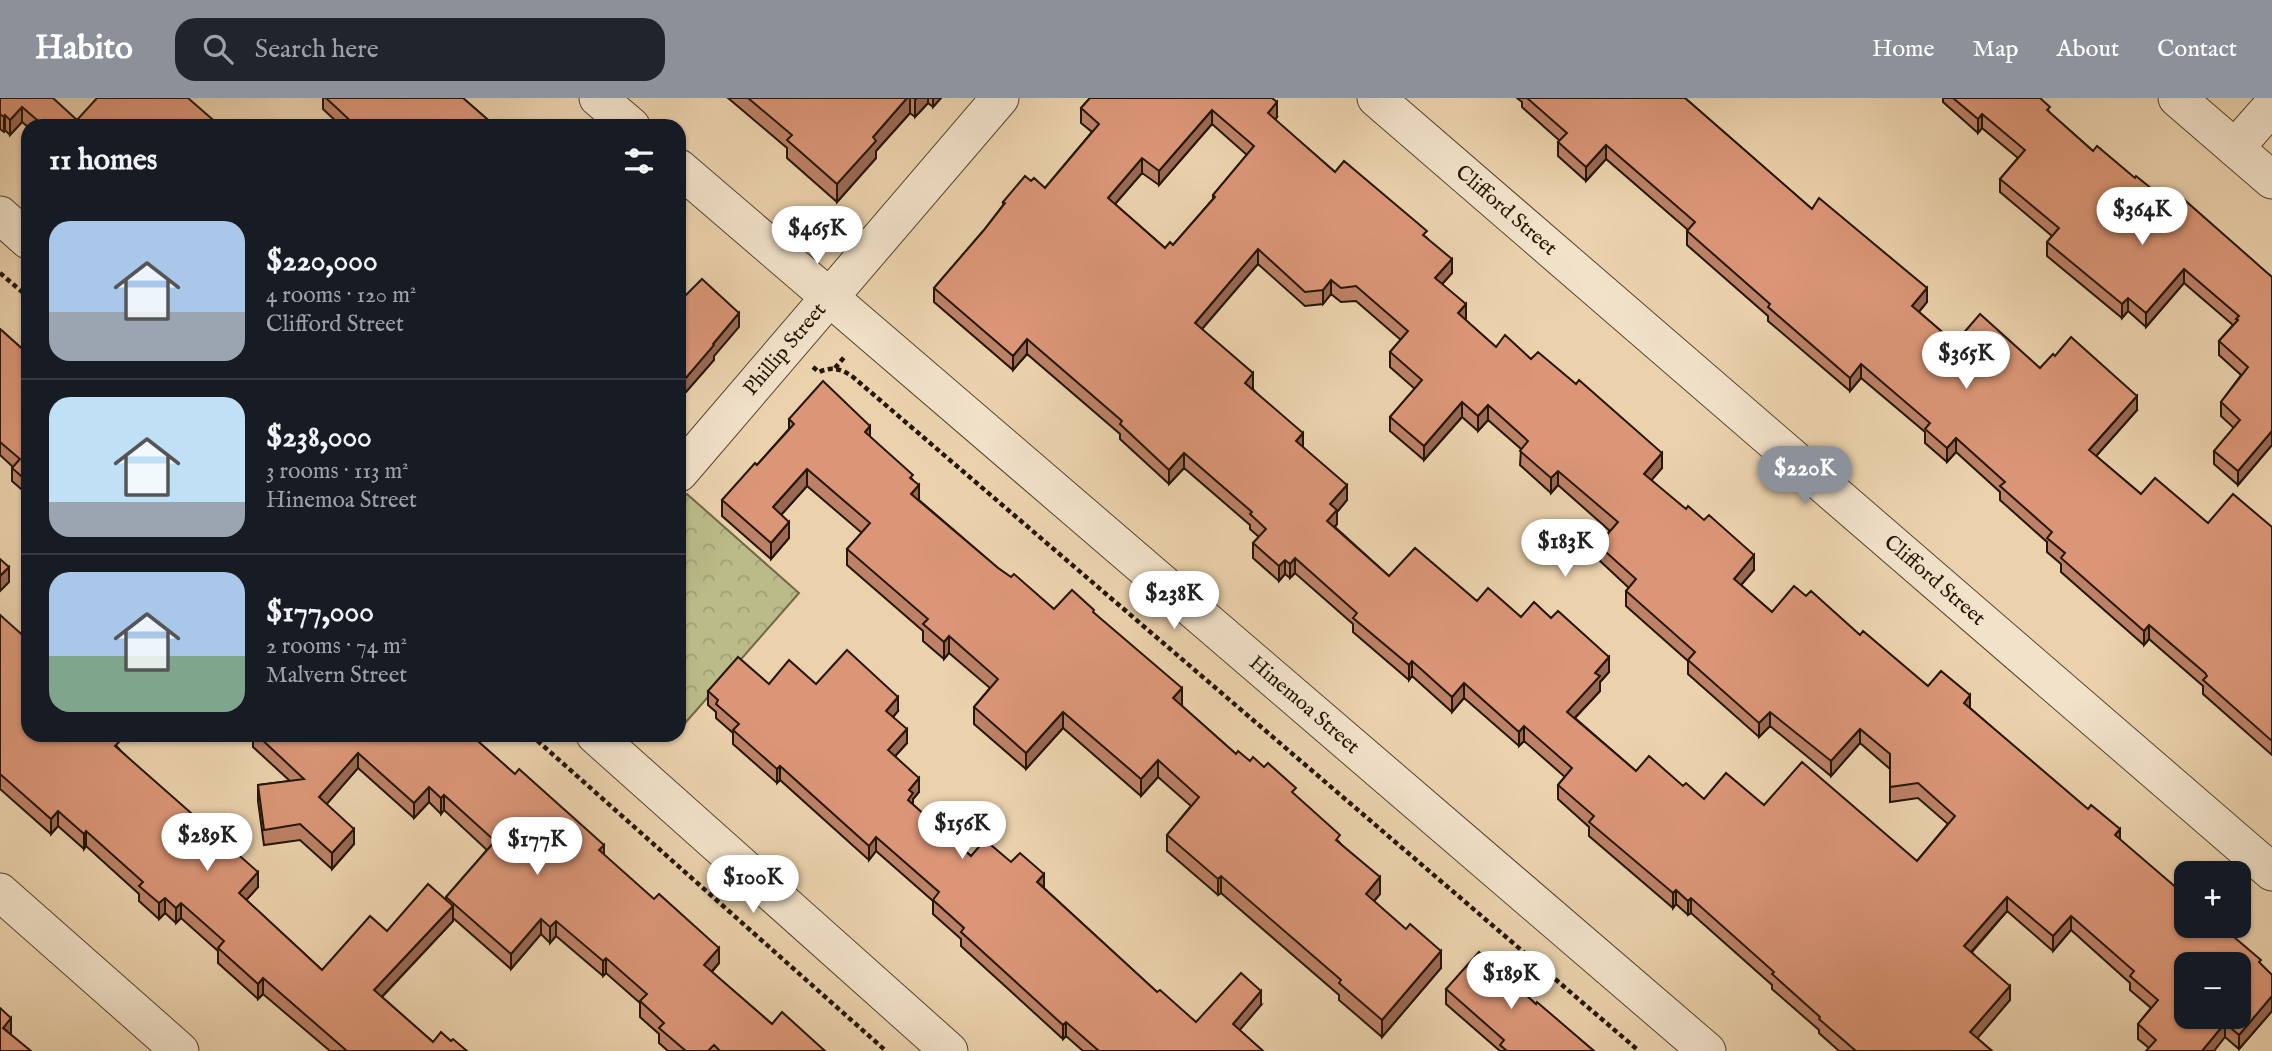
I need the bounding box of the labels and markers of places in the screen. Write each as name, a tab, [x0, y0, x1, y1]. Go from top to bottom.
pin: $364K	[2093, 188, 2191, 247]
pin: $465K	[768, 206, 866, 266]
pin: $365K	[1917, 331, 2015, 391]
pin: $220K	[1756, 446, 1854, 506]
pin: $183K	[1516, 519, 1614, 579]
pin: $238K	[1125, 572, 1223, 631]
pin: $156K	[913, 802, 1011, 861]
pin: $289K	[158, 814, 256, 873]
pin: $177K	[488, 818, 586, 877]
pin: $100K	[704, 856, 802, 915]
pin: $189K	[1462, 951, 1560, 1011]

